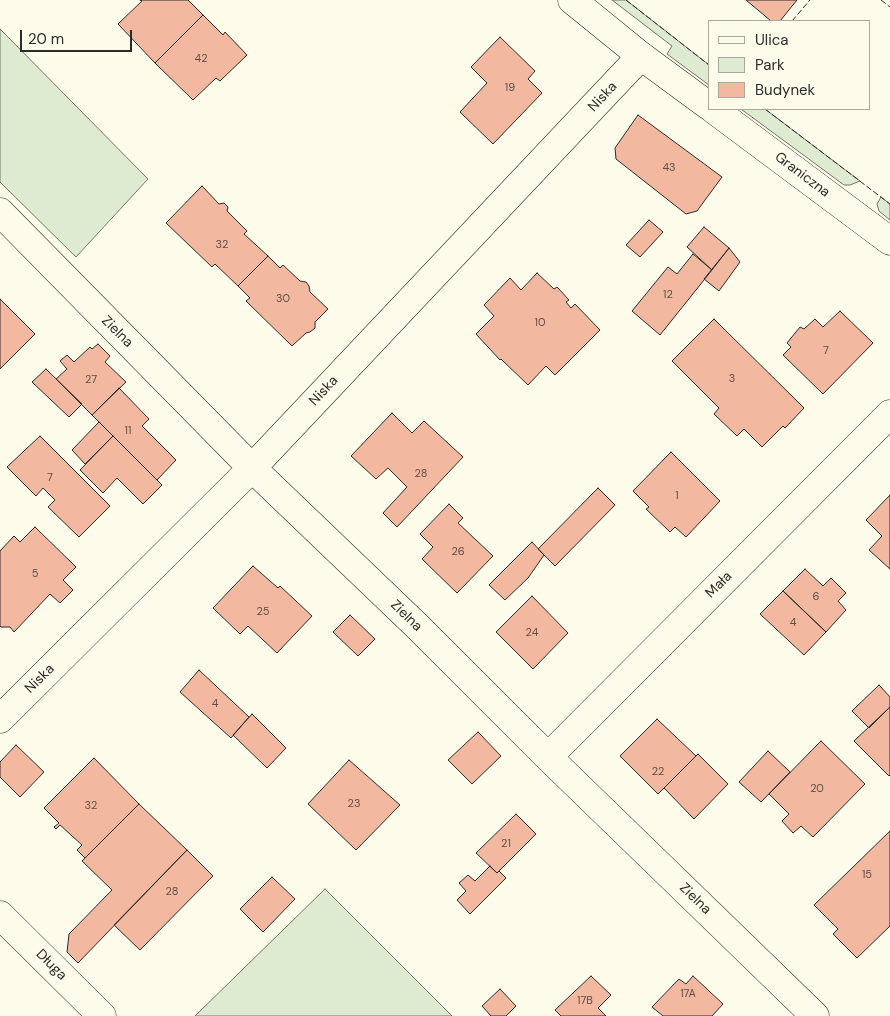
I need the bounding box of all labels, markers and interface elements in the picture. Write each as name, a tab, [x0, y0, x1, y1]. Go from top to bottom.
scale bar	[22, 20, 135, 52]
legend	[708, 20, 870, 110]
text: 20 m	[28, 29, 64, 49]
text: Ulica	[755, 30, 789, 50]
house number: 42	[194, 52, 208, 66]
text: Park	[755, 55, 785, 75]
street label: Niska	[585, 79, 621, 115]
text: Budynek	[755, 80, 815, 100]
house number: 19	[505, 81, 515, 95]
street label: Graniczna	[771, 149, 833, 201]
house number: 43	[662, 161, 676, 175]
house number: 32	[216, 238, 228, 252]
house number: 12	[663, 288, 673, 302]
house number: 30	[276, 292, 290, 306]
street label: Zielna	[98, 313, 136, 351]
house number: 10	[535, 316, 545, 330]
house number: 7	[823, 344, 829, 358]
house number: 3	[729, 372, 735, 386]
house number: 27	[85, 373, 97, 387]
street label: Niska	[306, 373, 342, 409]
house number: 11	[125, 424, 131, 438]
house number: 28	[415, 467, 427, 481]
house number: 7	[47, 471, 53, 485]
house number: 1	[675, 489, 679, 503]
house number: 26	[451, 545, 465, 559]
house number: 5	[32, 567, 38, 581]
street label: Mała	[702, 568, 736, 602]
house number: 6	[813, 590, 819, 604]
street label: Zielna	[387, 597, 425, 635]
house number: 25	[256, 605, 270, 619]
house number: 4	[790, 616, 796, 630]
house number: 24	[526, 626, 538, 640]
street label: Niska	[22, 661, 58, 697]
house number: 4	[212, 697, 218, 711]
house number: 22	[652, 765, 664, 779]
house number: 20	[810, 782, 824, 796]
house number: 23	[348, 797, 360, 811]
house number: 32	[85, 799, 97, 813]
house number: 21	[501, 837, 511, 851]
house number: 15	[862, 868, 872, 882]
street label: Zielna	[676, 880, 714, 918]
house number: 28	[166, 885, 178, 899]
street label: Długa	[32, 946, 70, 984]
house number: 17A	[680, 987, 696, 1001]
house number: 17B	[577, 994, 593, 1008]

